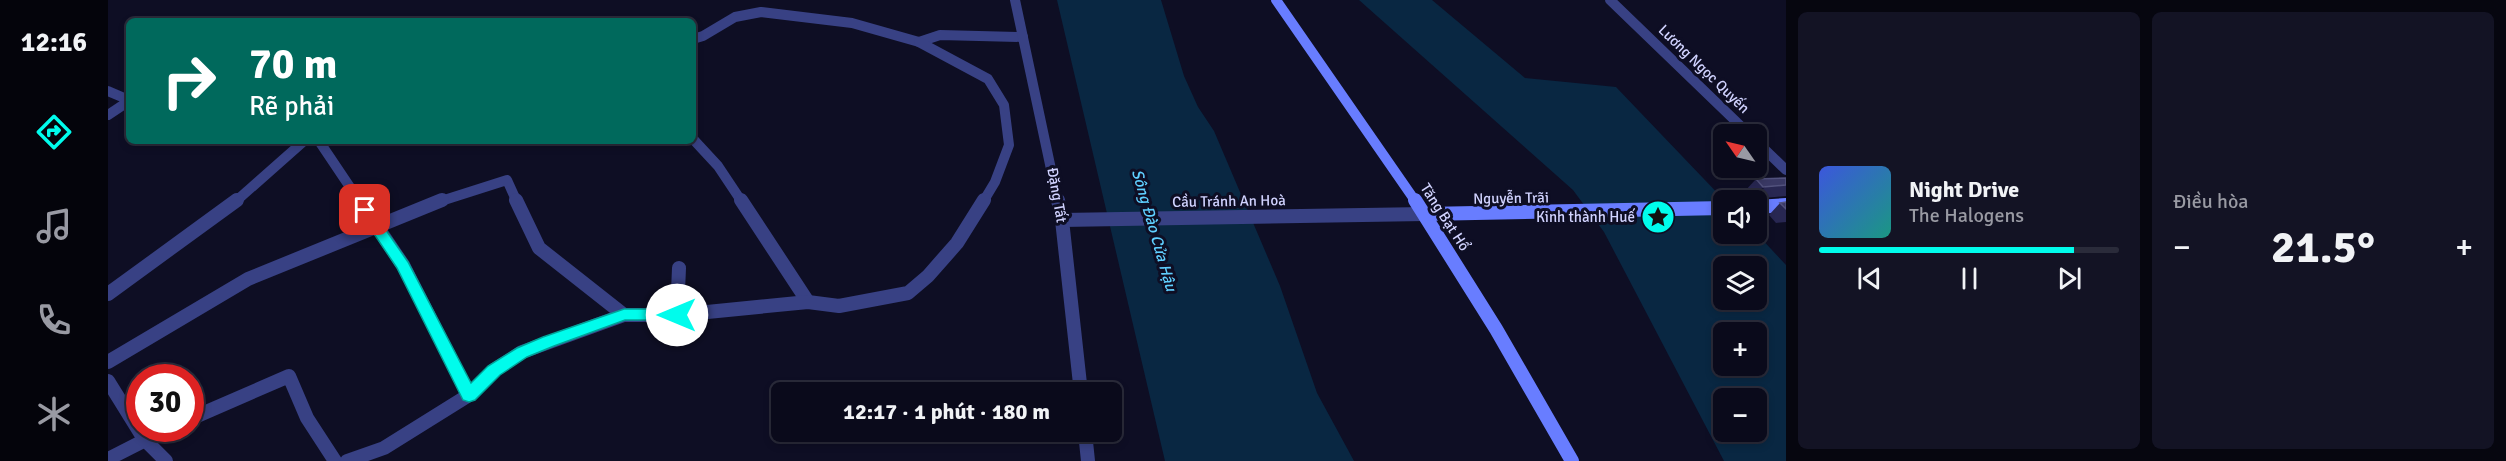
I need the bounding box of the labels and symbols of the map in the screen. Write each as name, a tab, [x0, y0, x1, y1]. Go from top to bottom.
street label: Lương Ngọc Quyến	[1655, 21, 1753, 117]
north arrow	[1713, 124, 1767, 178]
street label: Đặng Tất	[1043, 166, 1071, 224]
water label: Sông Đào Cửa Hậu	[1127, 167, 1181, 295]
street label: Tăng Bạt Hổ	[1417, 180, 1474, 254]
pin	[339, 184, 390, 235]
street label: Nguyễn Trãi	[1473, 187, 1549, 208]
street label: Cầu Tránh An Hoà	[1172, 191, 1286, 211]
place icon: Kinh thành Huế	[1640, 199, 1676, 235]
place label: Kinh thành Huế	[1536, 208, 1635, 226]
position arrow	[645, 283, 709, 347]
speed limit sign: 30	[126, 364, 204, 442]

